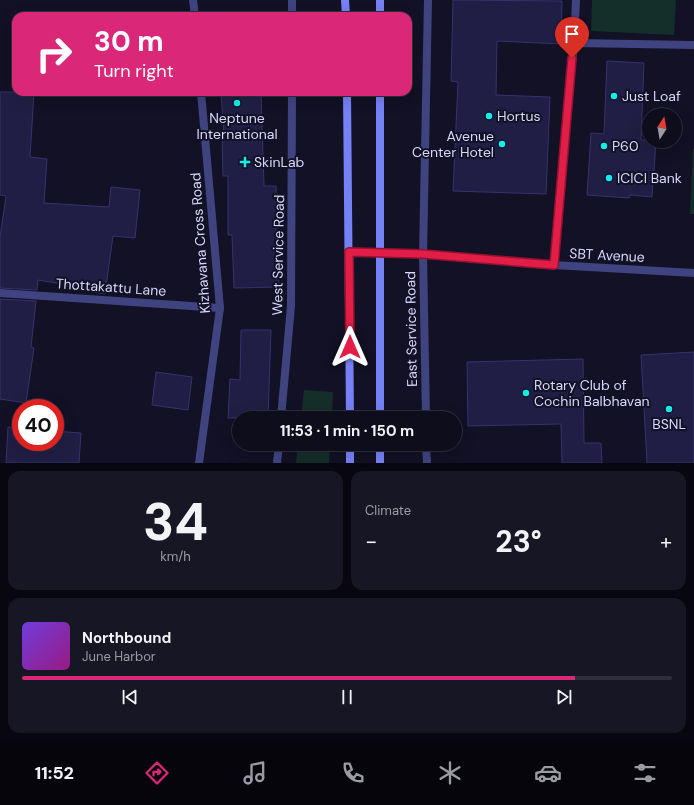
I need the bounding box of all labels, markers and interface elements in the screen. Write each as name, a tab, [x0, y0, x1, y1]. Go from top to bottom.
pin	[555, 17, 589, 58]
text: 30 m	[94, 23, 164, 60]
icon: arrive	[561, 23, 583, 45]
icon: right	[28, 28, 80, 80]
text: Turn right	[94, 59, 174, 83]
place label: Just Loaf	[622, 87, 681, 105]
marker: Just Loaf	[609, 91, 619, 101]
marker: Neptune International	[232, 98, 242, 108]
place label: Hortus	[497, 107, 541, 125]
north arrow	[642, 108, 682, 148]
map controls	[642, 108, 682, 148]
place label: Neptune International	[196, 109, 278, 143]
marker: Hortus	[484, 111, 494, 121]
place label: Avenue Center Hotel	[412, 127, 494, 161]
place label: P60	[612, 137, 639, 155]
marker: Avenue Center Hotel	[497, 139, 507, 149]
marker: P60	[599, 141, 609, 151]
place label: SkinLab	[254, 153, 305, 171]
marker: SkinLab	[239, 156, 251, 168]
place label: ICICI Bank	[617, 169, 682, 187]
street label: Kizhavana Cross Road	[186, 172, 214, 314]
marker: ICICI Bank	[604, 173, 614, 183]
street label: West Service Road	[268, 194, 288, 316]
street label: SBT Avenue	[569, 244, 645, 266]
street label: East Service Road	[401, 271, 421, 387]
street label: Thottakattu Lane	[55, 274, 167, 300]
position arrow	[329, 326, 371, 368]
place label: Rotary Club of Cochin Balbhavan	[534, 376, 650, 410]
marker: Rotary Club of Cochin Balbhavan	[521, 388, 531, 398]
speed limit sign: 40	[12, 399, 64, 451]
marker: BSNL	[664, 404, 674, 414]
place label: BSNL	[652, 415, 686, 433]
text: 11:53 · 1 min · 150 m	[280, 421, 414, 441]
text: 34	[143, 488, 208, 556]
text: Climate	[365, 502, 411, 519]
text: 23°	[495, 522, 542, 561]
text: −	[365, 527, 377, 556]
text: +	[660, 527, 672, 556]
text: km/h	[160, 548, 191, 565]
text: Northbound	[82, 628, 171, 648]
text: June Harbor	[82, 648, 156, 665]
icon: previous	[119, 686, 141, 708]
icon: pause	[336, 686, 358, 708]
icon: next	[553, 686, 575, 708]
icon: directions	[143, 759, 171, 787]
icon: music	[241, 759, 269, 787]
icon: phone	[339, 759, 367, 787]
icon: climate	[436, 759, 464, 787]
icon: car	[534, 759, 562, 787]
icon: filters	[631, 759, 659, 787]
text: 11:52	[35, 761, 74, 785]

